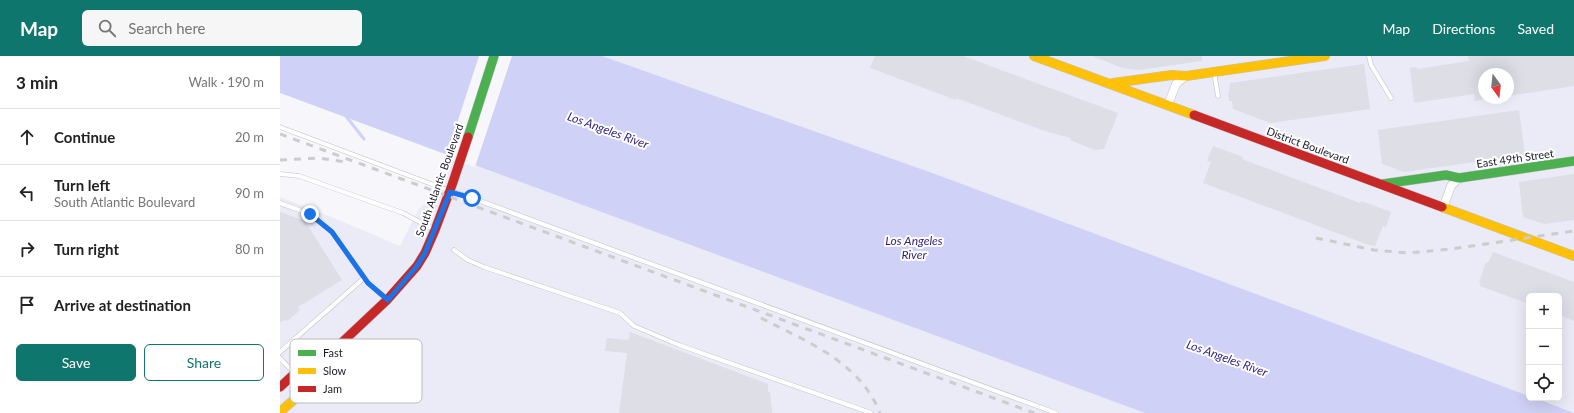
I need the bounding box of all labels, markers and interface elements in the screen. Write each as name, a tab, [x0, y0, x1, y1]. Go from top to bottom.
search box	[82, 10, 362, 46]
text: Map	[20, 17, 58, 40]
icon: search	[96, 17, 118, 39]
text: Search here	[128, 19, 206, 37]
text: Map	[1383, 20, 1410, 37]
text: Directions	[1432, 20, 1495, 37]
text: Saved	[1517, 20, 1554, 37]
north arrow	[1478, 68, 1514, 104]
text: 3 min	[16, 72, 58, 93]
text: Walk · 190 m	[188, 74, 264, 90]
water label: Los Angeles River	[565, 108, 651, 152]
street label: South Atlantic Boulevard	[412, 122, 466, 238]
street label: District Boulevard	[1265, 124, 1351, 166]
icon: ahead	[16, 126, 38, 148]
text: Continue	[54, 128, 115, 146]
text: 20 m	[235, 129, 264, 145]
street label: East 49th Street	[1476, 146, 1555, 170]
text: Turn left	[54, 176, 110, 194]
icon: left	[16, 182, 38, 204]
text: 90 m	[235, 185, 264, 201]
route start	[463, 189, 481, 207]
text: South Atlantic Boulevard	[54, 194, 195, 210]
route end	[301, 205, 319, 223]
water label: Los Angeles River	[885, 233, 943, 262]
icon: right	[16, 238, 38, 260]
text: Turn right	[54, 240, 119, 258]
text: 80 m	[235, 241, 264, 257]
map controls	[1526, 293, 1562, 401]
button: +	[1526, 293, 1562, 329]
icon: arrive	[16, 294, 38, 316]
text: Arrive at destination	[54, 296, 191, 314]
button: −	[1526, 329, 1562, 365]
water label: Los Angeles River	[1184, 336, 1270, 380]
legend	[290, 339, 422, 403]
button: Save	[16, 344, 136, 381]
button: Share	[144, 344, 264, 381]
text: Fast	[323, 346, 343, 359]
text: Slow	[323, 364, 347, 377]
button: locate	[1526, 365, 1562, 401]
text: Jam	[323, 382, 342, 395]

